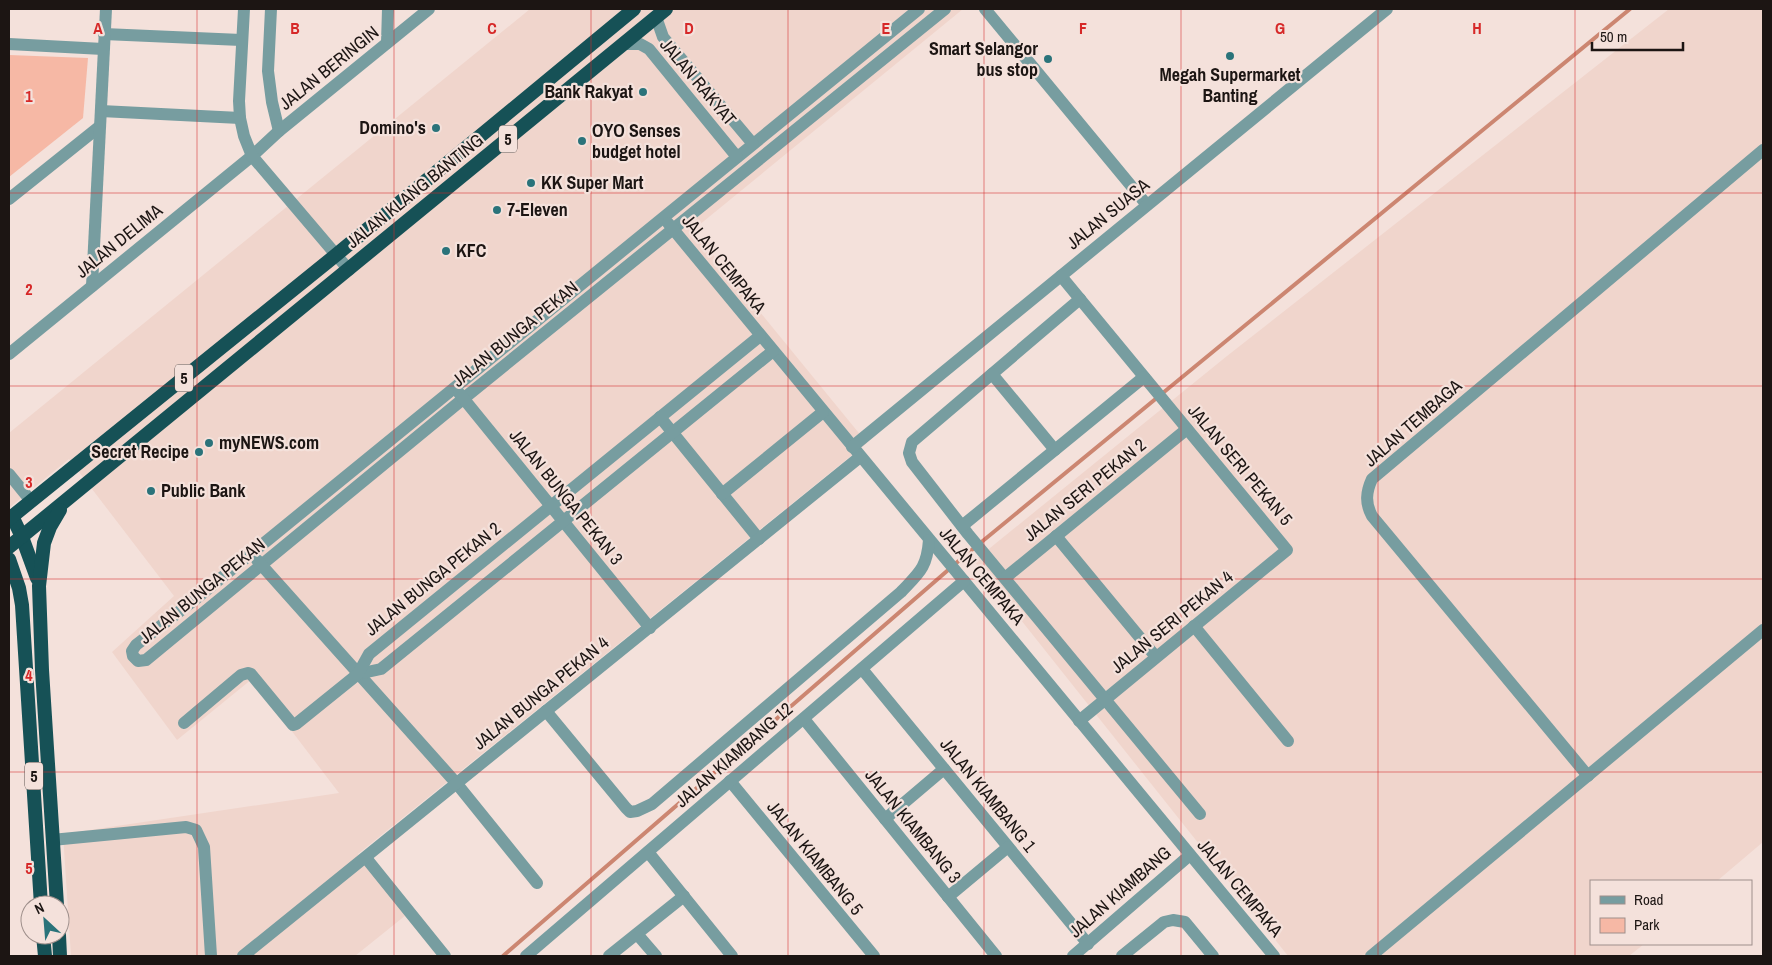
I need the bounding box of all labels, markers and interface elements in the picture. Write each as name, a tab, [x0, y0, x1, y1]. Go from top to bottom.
text: A	[93, 17, 103, 39]
text: C	[487, 17, 497, 39]
text: D	[684, 17, 694, 39]
text: E	[882, 17, 891, 39]
text: F	[1079, 17, 1087, 39]
text: G	[1275, 17, 1285, 39]
text: H	[1472, 17, 1482, 39]
scale bar	[1592, 20, 1683, 52]
street label: JALAN BERINGIN	[275, 21, 383, 115]
text: 50 m	[1600, 26, 1627, 47]
street label: JALAN RAKYAT	[654, 33, 742, 131]
place label: Smart Selangor bus stop	[929, 36, 1038, 82]
marker: Megah Supermarket Banting	[1224, 50, 1236, 62]
marker: Smart Selangor bus stop	[1042, 53, 1054, 65]
place label: Megah Supermarket Banting	[1159, 62, 1301, 108]
place label: Bank Rakyat	[544, 79, 633, 104]
text: 1	[25, 85, 33, 107]
marker: Bank Rakyat	[637, 86, 649, 98]
place label: Domino's	[359, 115, 426, 140]
place label: OYO Senses budget hotel	[592, 118, 681, 164]
marker: Domino's	[430, 122, 442, 134]
road number: 5	[499, 126, 517, 152]
street label: JALAN KLANG BANTING	[341, 127, 489, 254]
marker: OYO Senses budget hotel	[576, 135, 588, 147]
place label: KK Super Mart	[541, 170, 644, 195]
street label: JALAN SUASA	[1061, 172, 1155, 255]
marker: KK Super Mart	[525, 177, 537, 189]
place label: 7-Eleven	[507, 197, 568, 222]
street label: JALAN DELIMA	[70, 198, 167, 283]
marker: 7-Eleven	[491, 204, 503, 216]
street label: JALAN CEMPAKA	[677, 209, 772, 319]
place label: KFC	[456, 238, 487, 263]
marker: KFC	[440, 245, 452, 257]
street label: JALAN BUNGA PEKAN	[446, 275, 583, 392]
text: 2	[25, 278, 33, 300]
road number: 5	[175, 364, 193, 392]
street label: JALAN TEMBAGA	[1358, 373, 1467, 472]
street label: JALAN SERI PEKAN 5	[1182, 399, 1298, 531]
street label: JALAN BUNGA PEKAN 3	[504, 423, 629, 570]
place label: myNEWS.com	[219, 430, 319, 455]
street label: JALAN SERI PEKAN 2	[1018, 432, 1151, 547]
marker: myNEWS.com	[203, 437, 215, 449]
place label: Secret Recipe	[91, 439, 189, 464]
marker: Secret Recipe	[193, 446, 205, 458]
text: 3	[25, 471, 33, 493]
place label: Public Bank	[161, 478, 246, 503]
marker: Public Bank	[145, 485, 157, 497]
street label: JALAN BUNGA PEKAN 2	[359, 516, 506, 641]
street label: JALAN CEMPAKA	[934, 521, 1031, 630]
street label: JALAN BUNGA PEKAN	[133, 532, 270, 649]
street label: JALAN SERI PEKAN 4	[1105, 564, 1238, 679]
street label: JALAN BUNGA PEKAN 4	[467, 630, 614, 755]
text: 4	[25, 664, 33, 686]
street label: JALAN KIAMBANG 12	[669, 696, 798, 813]
street label: JALAN KIAMBANG 1	[935, 732, 1043, 858]
road number: 5	[25, 762, 43, 789]
street label: JALAN KIAMBANG 3	[860, 763, 967, 888]
street label: JALAN KIAMBANG 5	[762, 795, 869, 920]
street label: JALAN CEMPAKA	[1192, 833, 1289, 942]
street label: JALAN KIAMBANG	[1063, 840, 1176, 943]
text: 5	[25, 857, 33, 879]
legend	[1590, 880, 1752, 945]
text: Road	[1634, 889, 1663, 910]
north arrow	[20, 895, 70, 945]
text: N	[32, 898, 47, 918]
text: Park	[1634, 914, 1660, 935]

